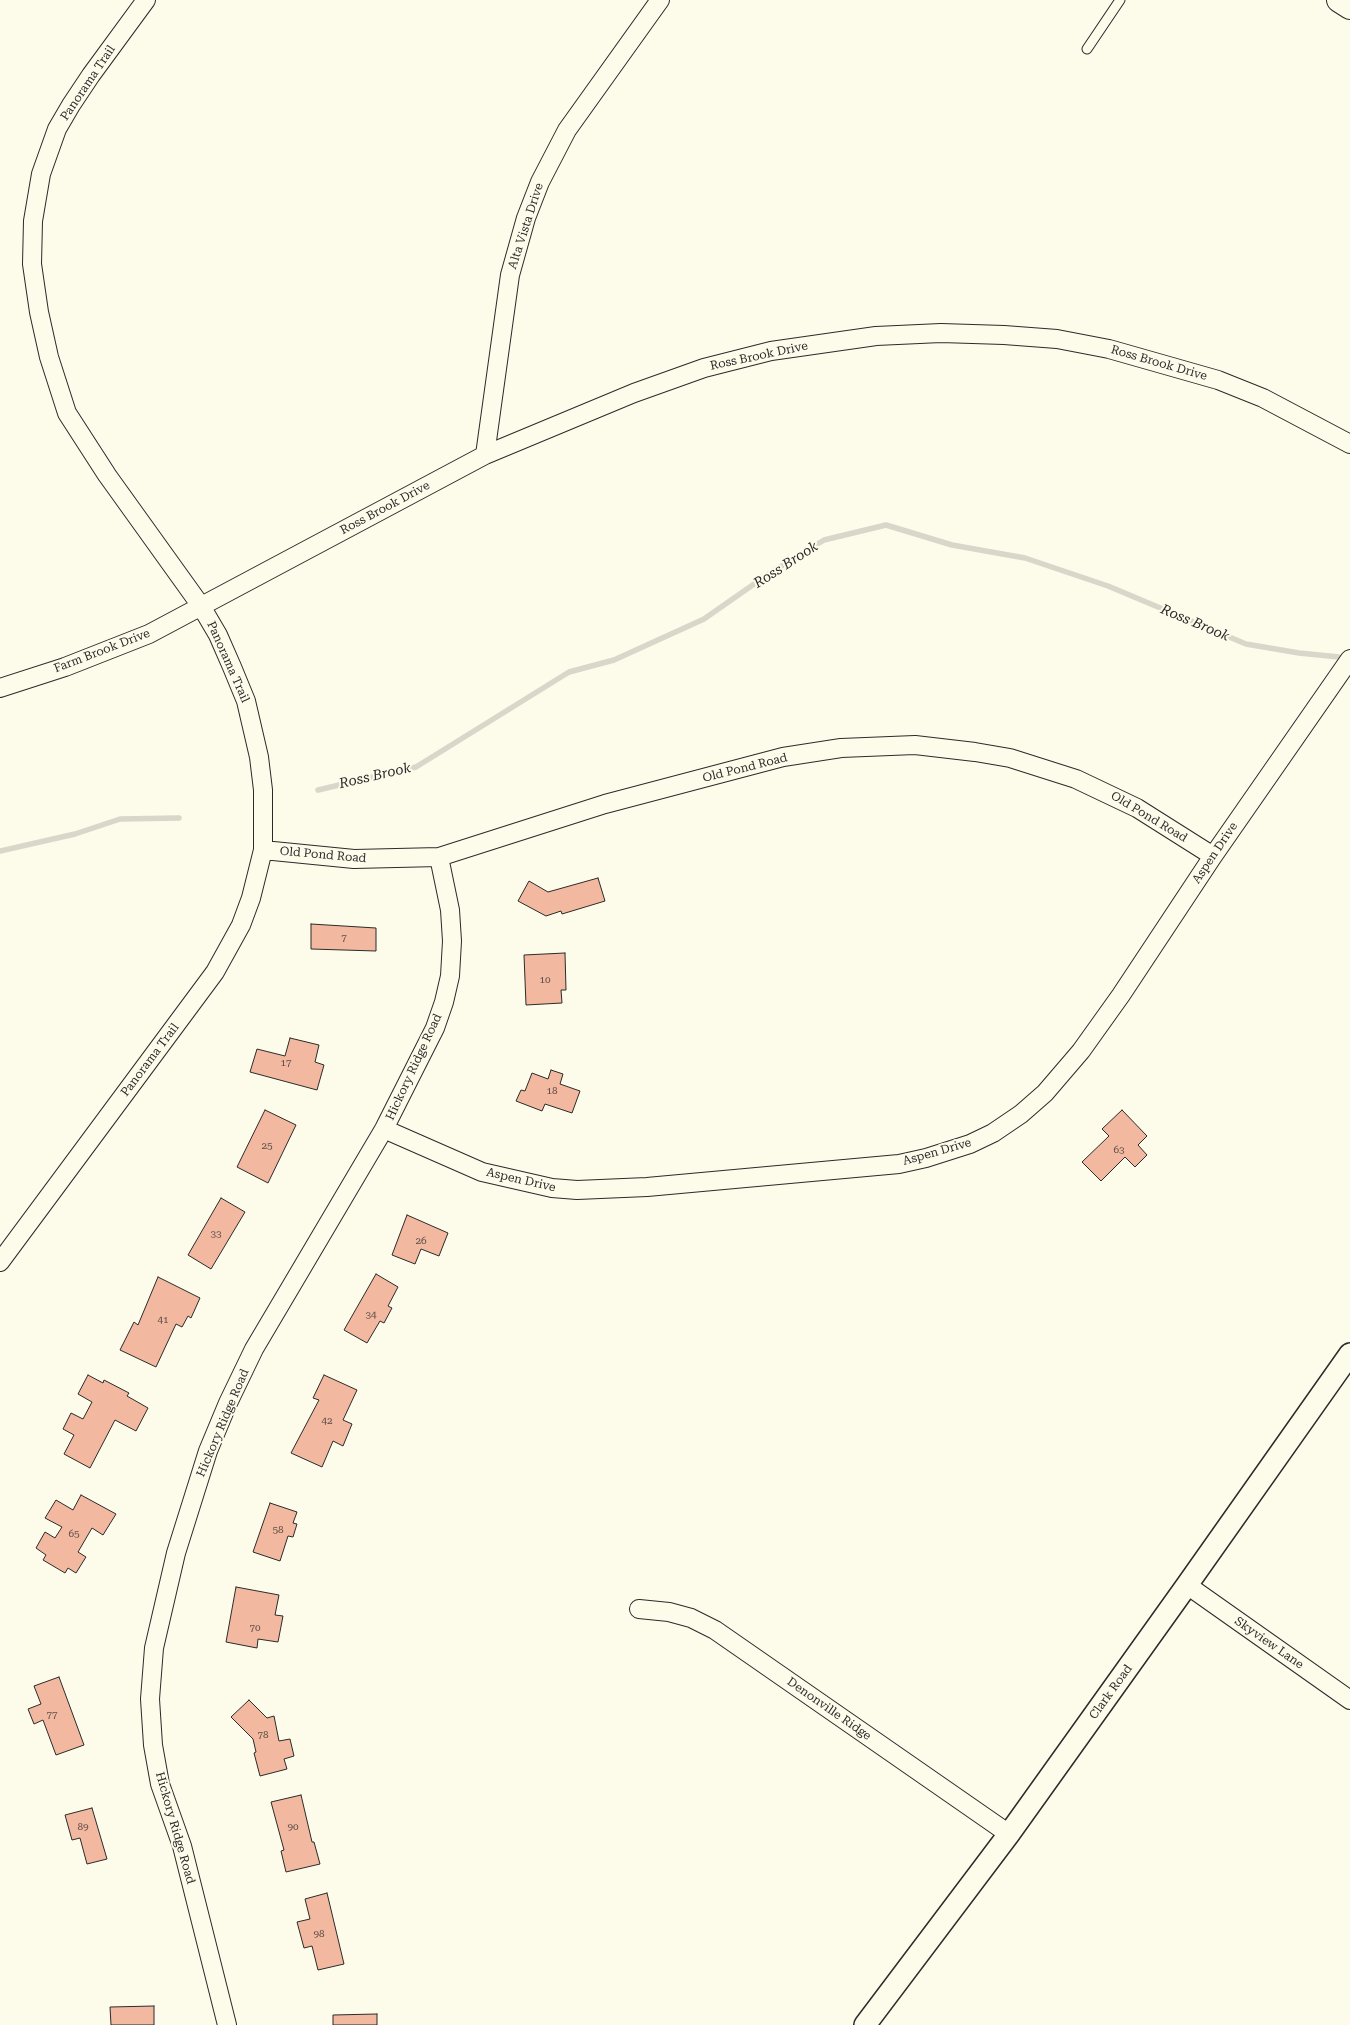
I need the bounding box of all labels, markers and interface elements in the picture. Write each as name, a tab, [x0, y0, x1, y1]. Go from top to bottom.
street label: Panorama Trail	[58, 43, 118, 123]
street label: Alta Vista Drive	[505, 181, 547, 271]
street label: Ross Brook Drive	[709, 339, 809, 373]
street label: Ross Brook Drive	[1109, 342, 1209, 384]
street label: Ross Brook Drive	[338, 478, 432, 538]
water label: Ross Brook	[751, 538, 821, 592]
water label: Ross Brook	[1158, 601, 1232, 645]
street label: Panorama Trail	[204, 619, 252, 705]
street label: Farm Brook Drive	[52, 626, 152, 676]
street label: Old Pond Road	[701, 751, 789, 785]
water label: Ross Brook	[337, 760, 413, 792]
street label: Old Pond Road	[1108, 788, 1190, 846]
street label: Aspen Drive	[1189, 820, 1241, 886]
street label: Old Pond Road	[279, 844, 367, 866]
house number: 7	[341, 932, 347, 944]
house number: 10	[539, 974, 551, 986]
street label: Hickory Ridge Road	[383, 1011, 445, 1123]
street label: Panorama Trail	[118, 1021, 182, 1099]
house number: 17	[280, 1057, 292, 1069]
house number: 18	[546, 1085, 558, 1097]
street label: Aspen Drive	[901, 1135, 973, 1169]
house number: 25	[261, 1140, 273, 1152]
house number: 63	[1113, 1144, 1125, 1156]
street label: Aspen Drive	[485, 1165, 557, 1195]
house number: 33	[210, 1228, 222, 1240]
house number: 26	[415, 1235, 427, 1247]
house number: 34	[365, 1309, 377, 1321]
house number: 41	[157, 1314, 169, 1326]
street label: Hickory Ridge Road	[194, 1367, 252, 1479]
house number: 42	[321, 1415, 333, 1427]
house number: 58	[272, 1524, 284, 1536]
house number: 65	[68, 1528, 80, 1540]
street label: Skyview Lane	[1232, 1614, 1306, 1672]
house number: 70	[249, 1622, 261, 1634]
street label: Clark Road	[1086, 1662, 1136, 1722]
street label: Denonville Ridge	[784, 1675, 874, 1743]
house number: 77	[46, 1709, 58, 1721]
house number: 78	[257, 1729, 269, 1741]
street label: Hickory Ridge Road	[152, 1770, 198, 1886]
house number: 89	[77, 1821, 89, 1833]
house number: 90	[287, 1821, 299, 1833]
house number: 98	[313, 1928, 325, 1940]

